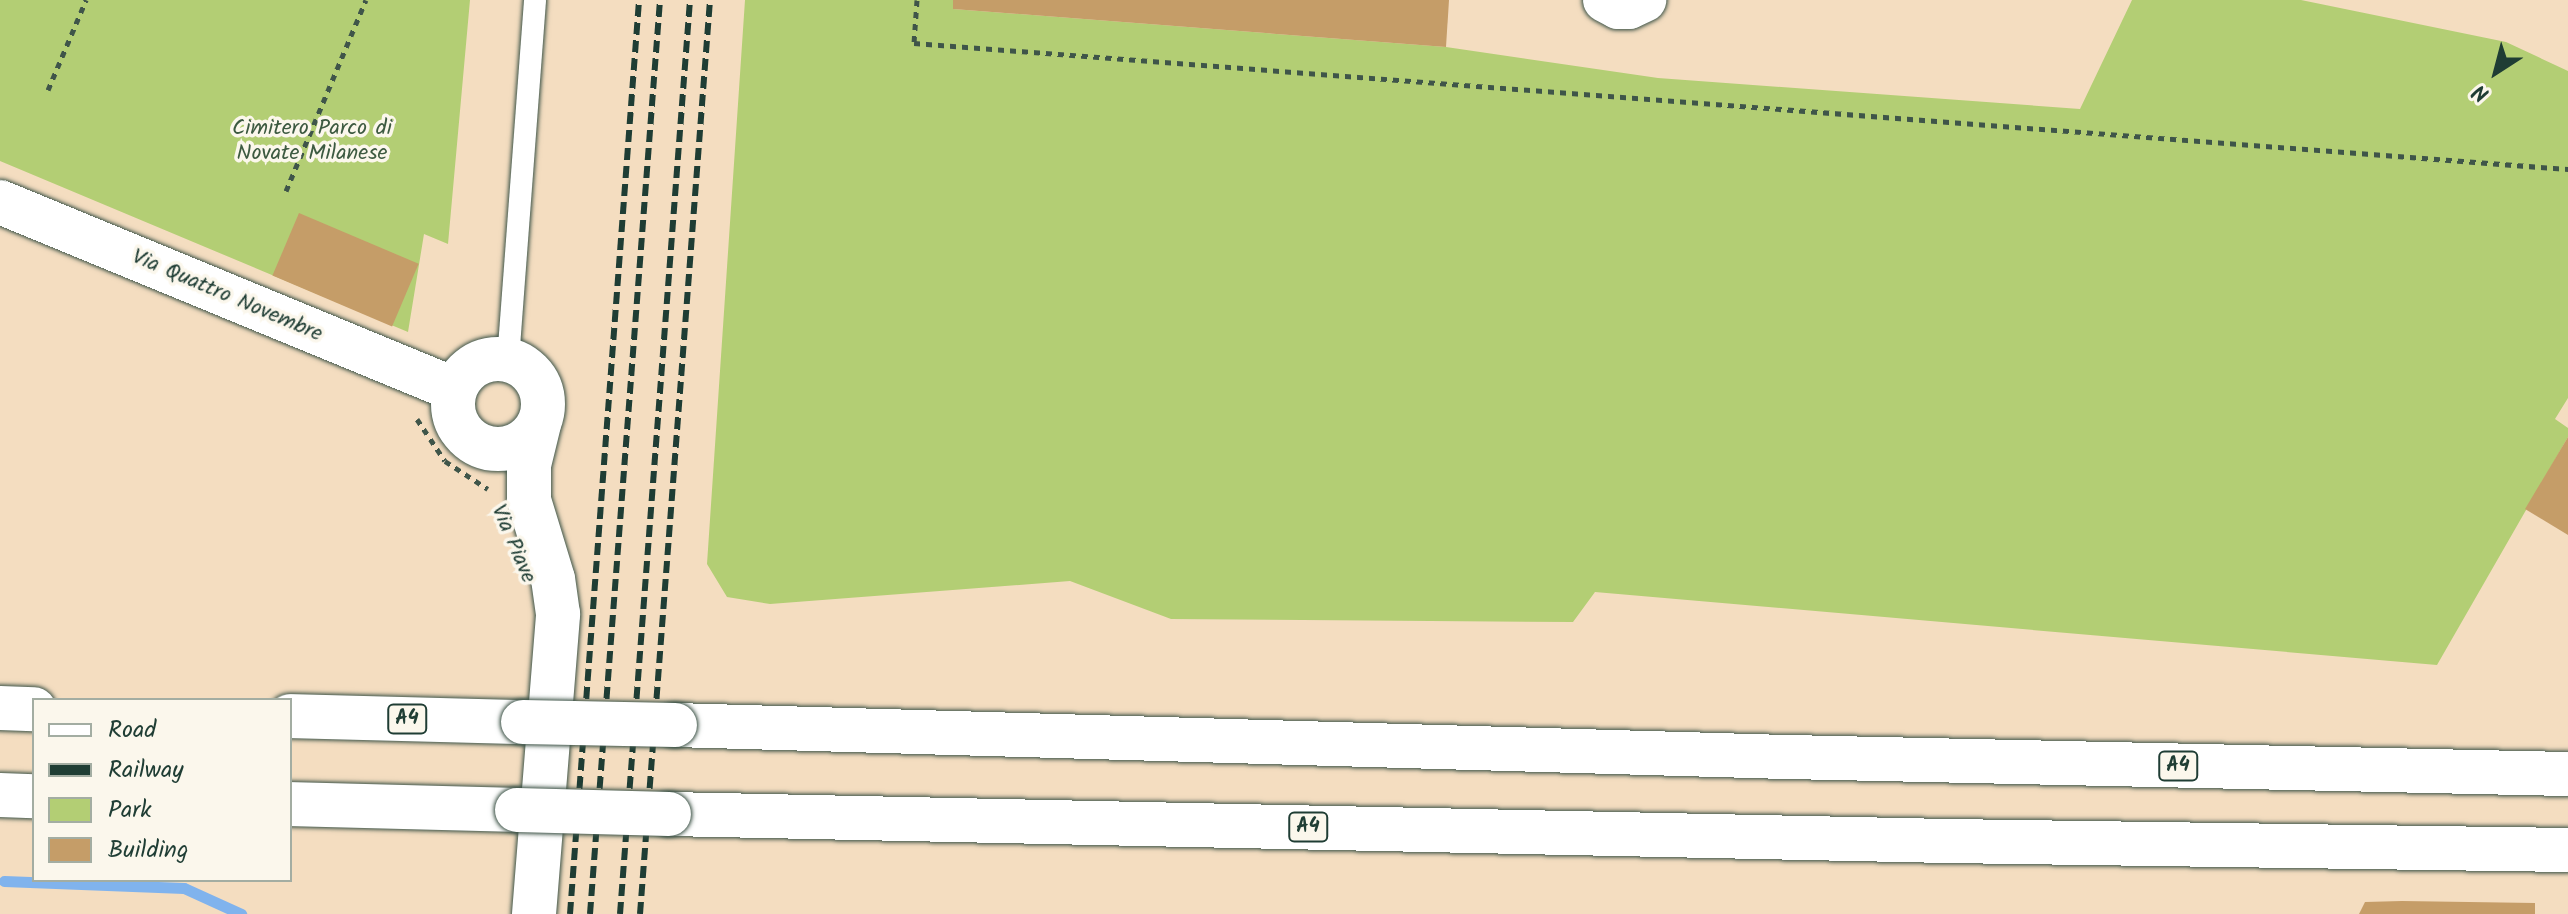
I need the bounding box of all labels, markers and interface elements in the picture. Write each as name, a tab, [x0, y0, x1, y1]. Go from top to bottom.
north arrow	[2456, 32, 2536, 112]
text: N	[2466, 74, 2498, 110]
park label: Cimitero Parco di Novate Milanese	[232, 115, 392, 166]
street label: Via Quattro Novembre	[128, 244, 326, 348]
street label: Via Piave	[485, 501, 541, 587]
legend	[32, 698, 292, 882]
road number: A4	[387, 703, 427, 735]
text: Road	[108, 711, 156, 750]
road number: A4	[2158, 750, 2198, 782]
text: Railway	[108, 751, 184, 790]
text: Park	[108, 791, 152, 830]
road number: A4	[1288, 811, 1328, 843]
text: Building	[108, 831, 188, 870]

